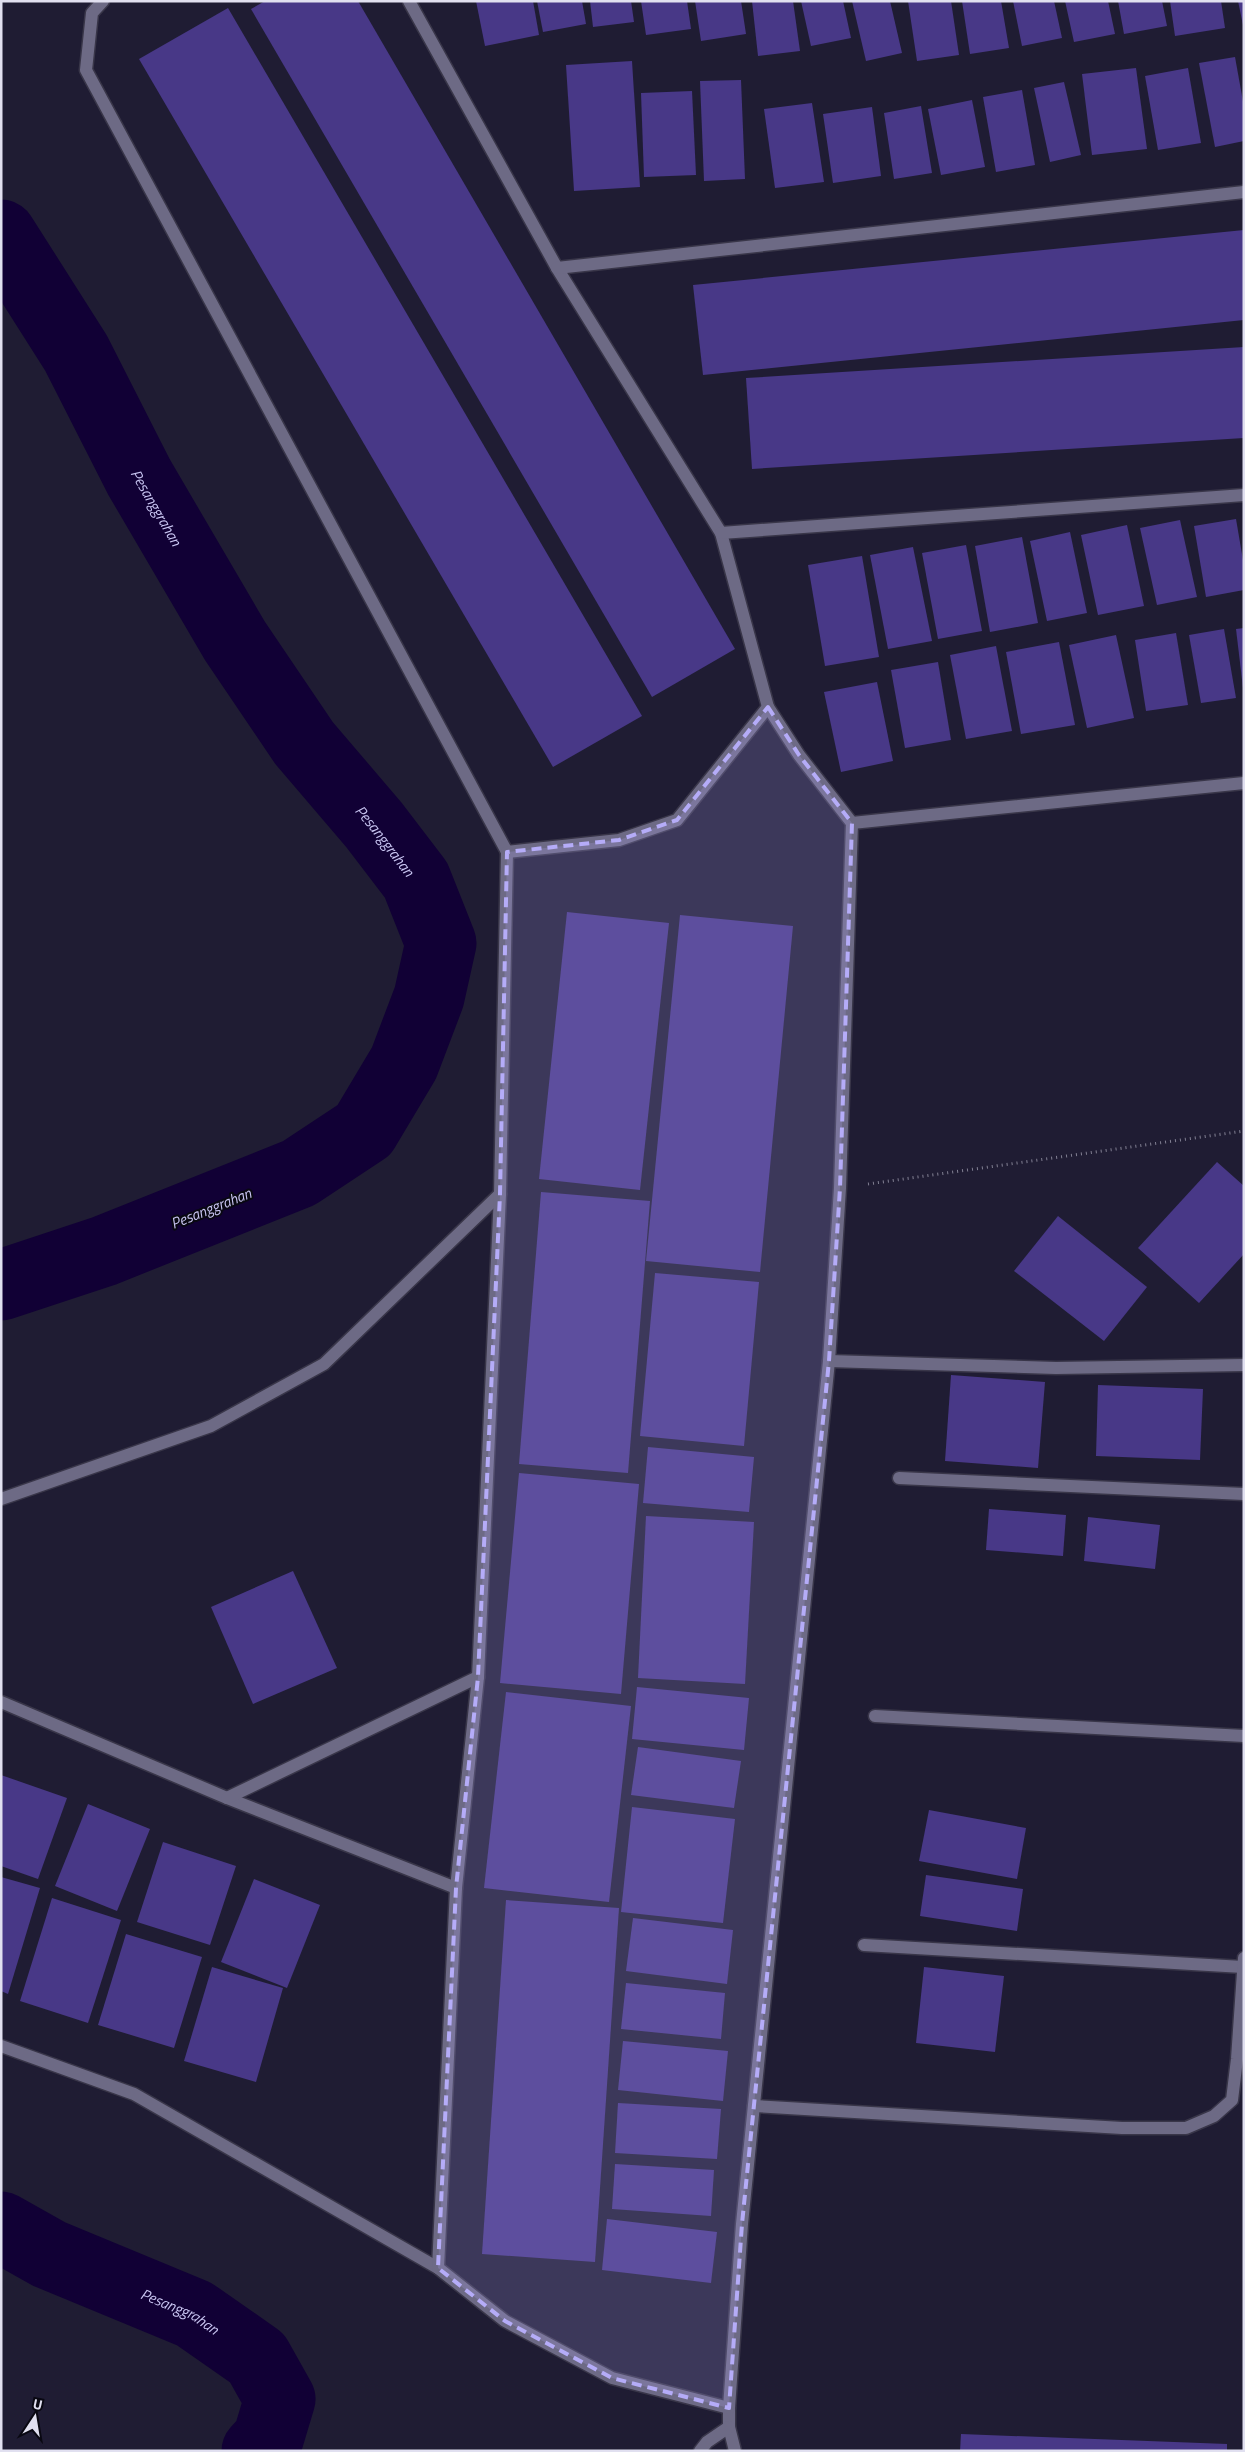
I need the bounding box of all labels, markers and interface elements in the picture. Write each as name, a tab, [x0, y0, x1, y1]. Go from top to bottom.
water label: Pesanggrahan	[125, 465, 188, 550]
water label: Pesanggrahan	[350, 800, 421, 881]
water label: Pesanggrahan	[167, 1181, 255, 1235]
water label: Pesanggrahan	[137, 2282, 224, 2340]
north arrow	[10, 2392, 60, 2442]
text: U	[31, 2393, 44, 2415]

